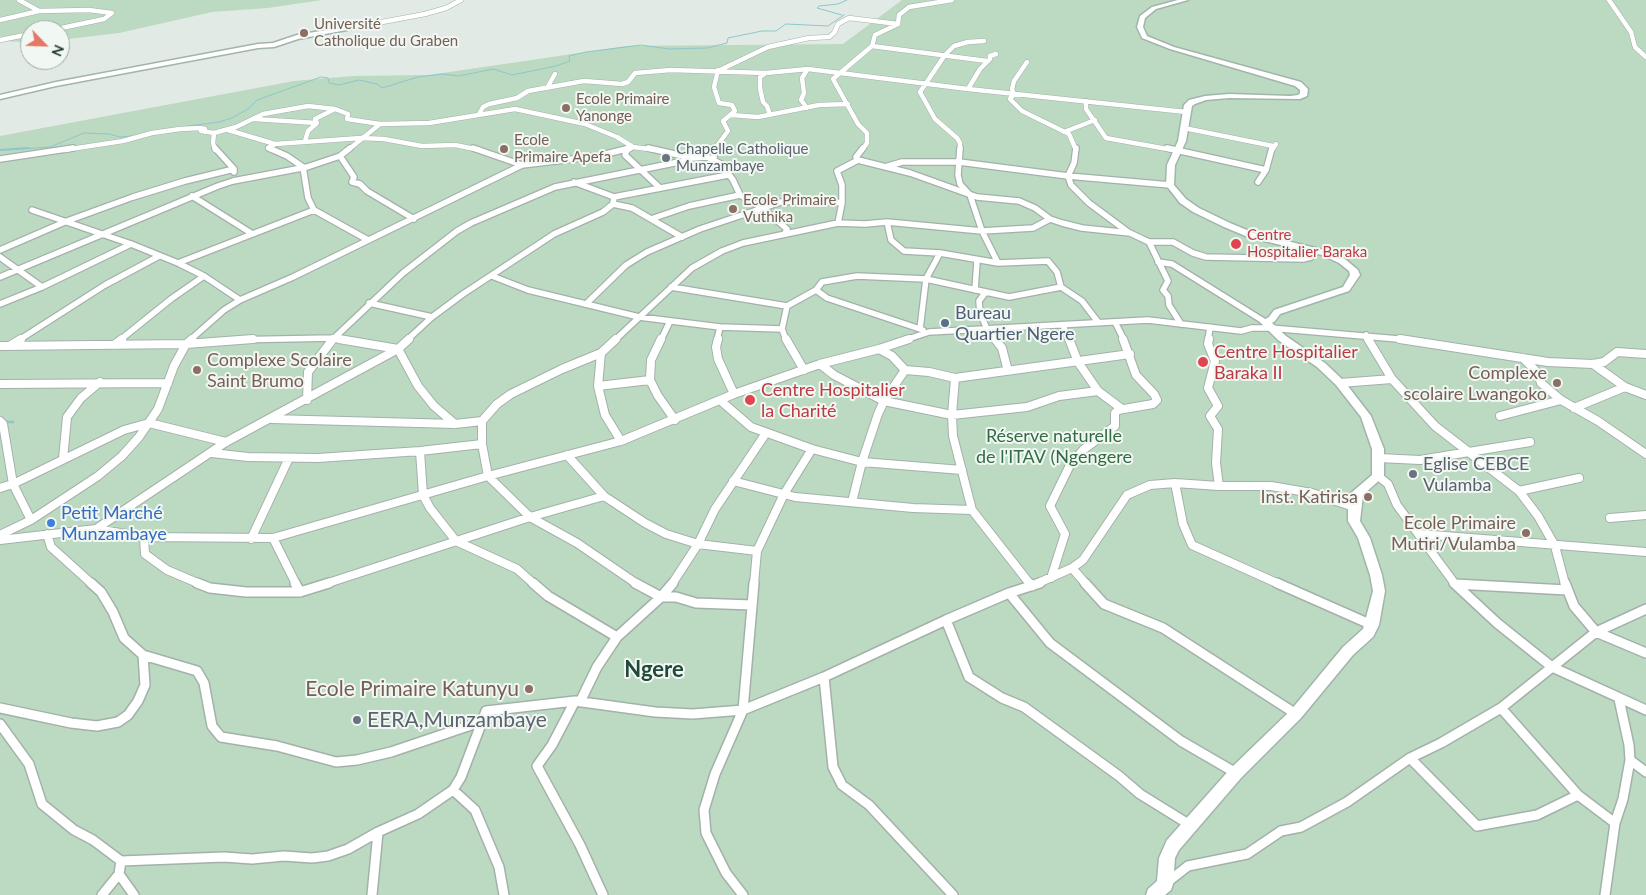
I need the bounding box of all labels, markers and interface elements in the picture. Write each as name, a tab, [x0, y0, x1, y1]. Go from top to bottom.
place label: Université Catholique du Graben	[314, 15, 458, 50]
north arrow	[20, 20, 70, 70]
marker: Université Catholique du Graben	[298, 27, 310, 39]
text: N	[48, 43, 68, 59]
place label: Ecole Primaire Yanonge	[576, 90, 670, 125]
marker: Ecole Primaire Yanonge	[560, 102, 572, 114]
place label: Ecole Primaire Apefa	[514, 131, 611, 166]
place label: Chapelle Catholique Munzambaye	[676, 140, 808, 175]
marker: Ecole Primaire Apefa	[498, 143, 510, 155]
marker: Chapelle Catholique Munzambaye	[660, 152, 672, 164]
place label: Ecole Primaire Vuthika	[743, 191, 837, 226]
marker: Ecole Primaire Vuthika	[727, 203, 739, 215]
place label: Centre Hospitalier Baraka	[1247, 226, 1367, 261]
marker: Centre Hospitalier Baraka	[1229, 237, 1243, 251]
place label: Bureau Quartier Ngere	[955, 302, 1074, 344]
marker: Bureau Quartier Ngere	[939, 317, 951, 329]
place label: Centre Hospitalier Baraka II	[1214, 341, 1358, 384]
place label: Complexe Scolaire Saint Brumo	[207, 349, 352, 392]
marker: Centre Hospitalier Baraka II	[1196, 355, 1210, 369]
place label: Complexe scolaire Lwangoko	[1404, 362, 1547, 404]
marker: Complexe Scolaire Saint Brumo	[191, 364, 203, 376]
marker: Complexe scolaire Lwangoko	[1551, 377, 1563, 389]
place label: Centre Hospitalier la Charité	[761, 379, 905, 422]
marker: Centre Hospitalier la Charité	[743, 393, 757, 407]
park label: Réserve naturelle de l'ITAV (Ngengere	[976, 425, 1132, 468]
place label: Eglise CEBCE Vulamba	[1423, 453, 1529, 496]
marker: Eglise CEBCE Vulamba	[1407, 468, 1419, 480]
place label: Inst. Katirisa	[1261, 486, 1358, 508]
marker: Inst. Katirisa	[1362, 491, 1374, 503]
place label: Petit Marché Munzambaye	[61, 502, 167, 544]
place label: Ecole Primaire Mutiri/Vulamba	[1391, 512, 1516, 554]
marker: Petit Marché Munzambaye	[45, 517, 57, 529]
marker: Ecole Primaire Mutiri/Vulamba	[1520, 527, 1532, 539]
district label: Ngere	[624, 657, 684, 683]
place label: Ecole Primaire Katunyu	[305, 676, 519, 702]
marker: Ecole Primaire Katunyu	[523, 683, 535, 695]
place label: EERA,Munzambaye	[367, 707, 547, 733]
marker: EERA,Munzambaye	[351, 714, 363, 726]

